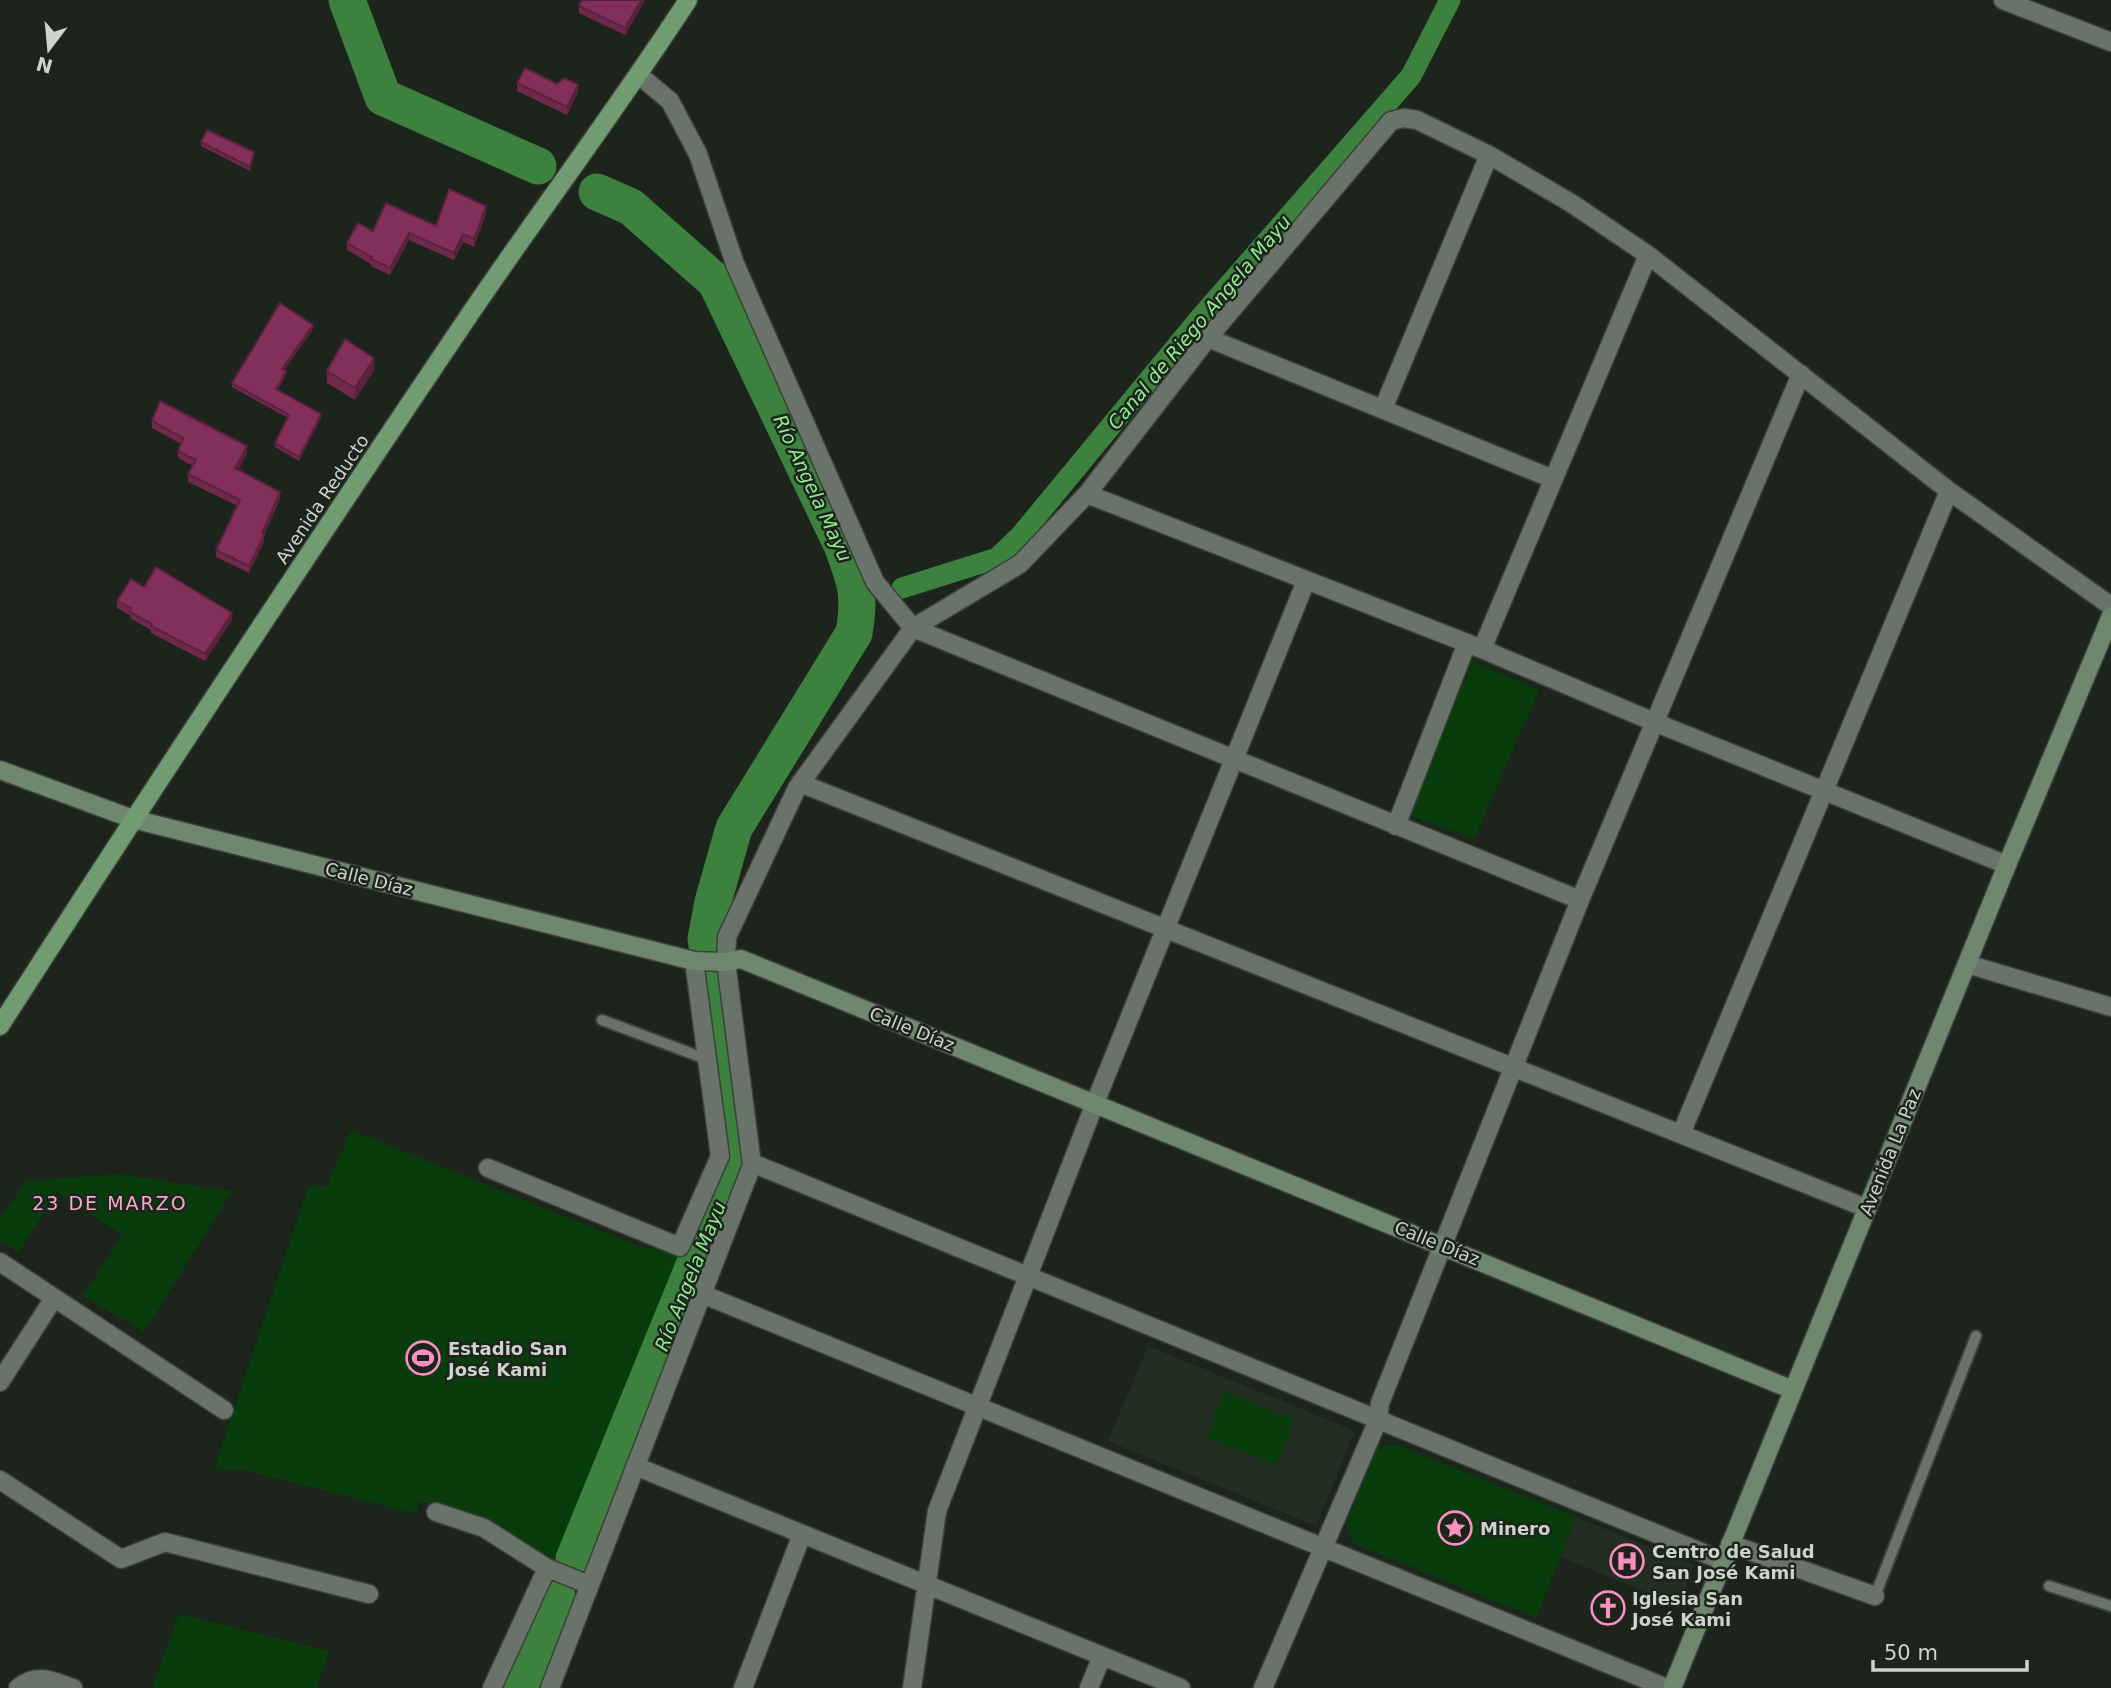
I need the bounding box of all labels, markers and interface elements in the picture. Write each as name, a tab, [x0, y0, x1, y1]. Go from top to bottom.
north arrow	[14, 14, 84, 84]
text: N	[34, 53, 55, 78]
water label: Canal de Riego Angela Mayu	[1103, 210, 1295, 434]
water label: Río Angela Mayu	[769, 411, 857, 565]
street label: Avenida Reducto	[271, 430, 373, 568]
street label: Calle Díaz	[323, 858, 415, 900]
street label: Calle Díaz	[866, 1002, 958, 1056]
street label: Avenida La Paz	[1855, 1086, 1925, 1218]
district label: 23 DE MARZO	[32, 1192, 188, 1214]
water label: Río Angela Mayu	[650, 1198, 730, 1354]
street label: Calle Díaz	[1391, 1216, 1483, 1270]
place label: Estadio San José Kami	[446, 1338, 567, 1380]
sports icon: Estadio San José Kami	[404, 1339, 442, 1377]
place icon: Minero	[1436, 1509, 1474, 1547]
place label: Minero	[1480, 1518, 1550, 1539]
place label: Centro de Salud San José Kami	[1652, 1541, 1815, 1583]
hospital icon: Centro de Salud San José Kami	[1608, 1542, 1646, 1580]
place label: Iglesia San José Kami	[1630, 1588, 1743, 1630]
church icon: Iglesia San José Kami	[1589, 1589, 1627, 1627]
scale bar	[1873, 1628, 2027, 1672]
text: 50 m	[1884, 1641, 1938, 1665]

